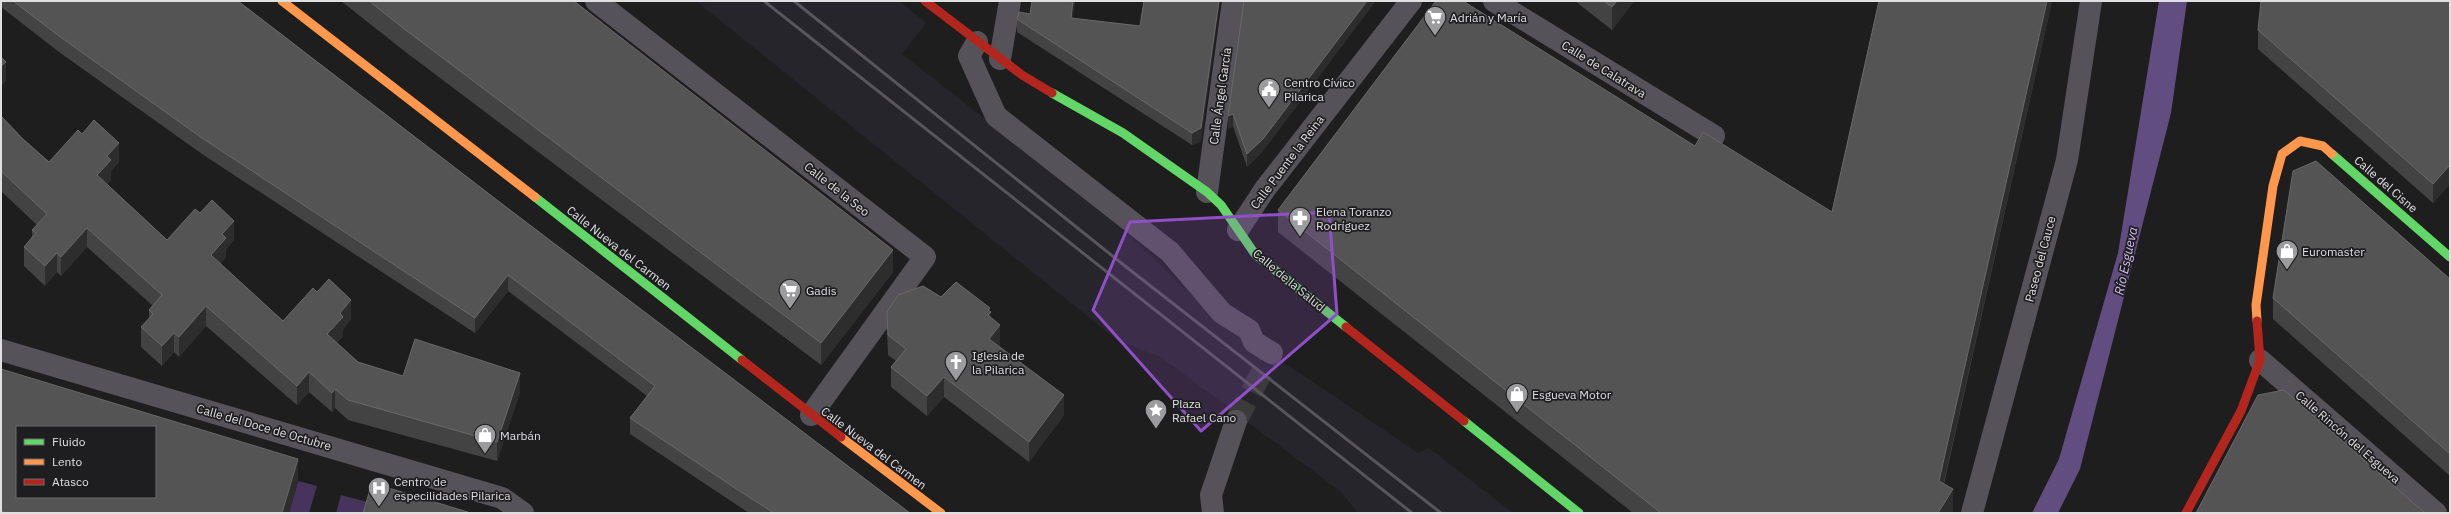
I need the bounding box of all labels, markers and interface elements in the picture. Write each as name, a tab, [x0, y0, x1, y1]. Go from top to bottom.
supermarket icon: Adrián y María	[1422, 4, 1448, 37]
place label: Adrián y María	[1450, 10, 1527, 25]
street label: Calle de Calatrava	[1559, 37, 1649, 101]
street label: Calle Ángel García	[1206, 46, 1234, 145]
place label: Centro Cívico Pilarica	[1284, 75, 1355, 104]
public building icon: Centro Cívico Pilarica	[1256, 76, 1282, 109]
street label: Calle Puente la Reina	[1247, 112, 1328, 212]
street label: Calle del Cisne	[2351, 152, 2421, 216]
street label: Calle de la Seo	[801, 159, 873, 219]
street label: Calle Nueva del Carmen	[564, 203, 674, 293]
place label: Elena Toranzo Rodríguez	[1316, 204, 1392, 233]
pharmacy icon: Elena Toranzo Rodríguez	[1287, 205, 1313, 238]
street label: Paseo del Cauce	[2021, 214, 2059, 304]
water label: Río Esgueva	[2110, 225, 2142, 297]
shop icon: Euromaster	[2274, 238, 2300, 271]
place label: Euromaster	[2302, 244, 2365, 259]
street label: Calle de la Salud	[1250, 246, 1328, 314]
supermarket icon: Gadis	[777, 277, 803, 310]
place label: Gadis	[806, 283, 837, 298]
place label: Iglesia de la Pilarica	[972, 348, 1025, 377]
church icon: Iglesia de la Pilarica	[943, 349, 969, 382]
shop icon: Esgueva Motor	[1504, 381, 1530, 414]
place label: Esgueva Motor	[1532, 387, 1612, 402]
street label: Calle Rincón del Esgueva	[2293, 387, 2404, 487]
place label: Plaza Rafael Cano	[1172, 396, 1237, 425]
place icon: Plaza Rafael Cano	[1143, 397, 1169, 430]
street label: Calle del Doce de Octubre	[195, 401, 333, 454]
street label: Calle Nueva del Carmen	[818, 403, 930, 493]
shop icon: Marbán	[472, 422, 498, 455]
legend	[16, 426, 156, 498]
place label: Marbán	[500, 428, 541, 443]
text: Fluido	[52, 434, 86, 449]
text: Lento	[52, 454, 82, 469]
text: Atasco	[52, 474, 89, 489]
place label: Centro de especilidades Pilarica	[394, 474, 511, 503]
hospital icon: Centro de especilidades Pilarica	[366, 475, 392, 508]

